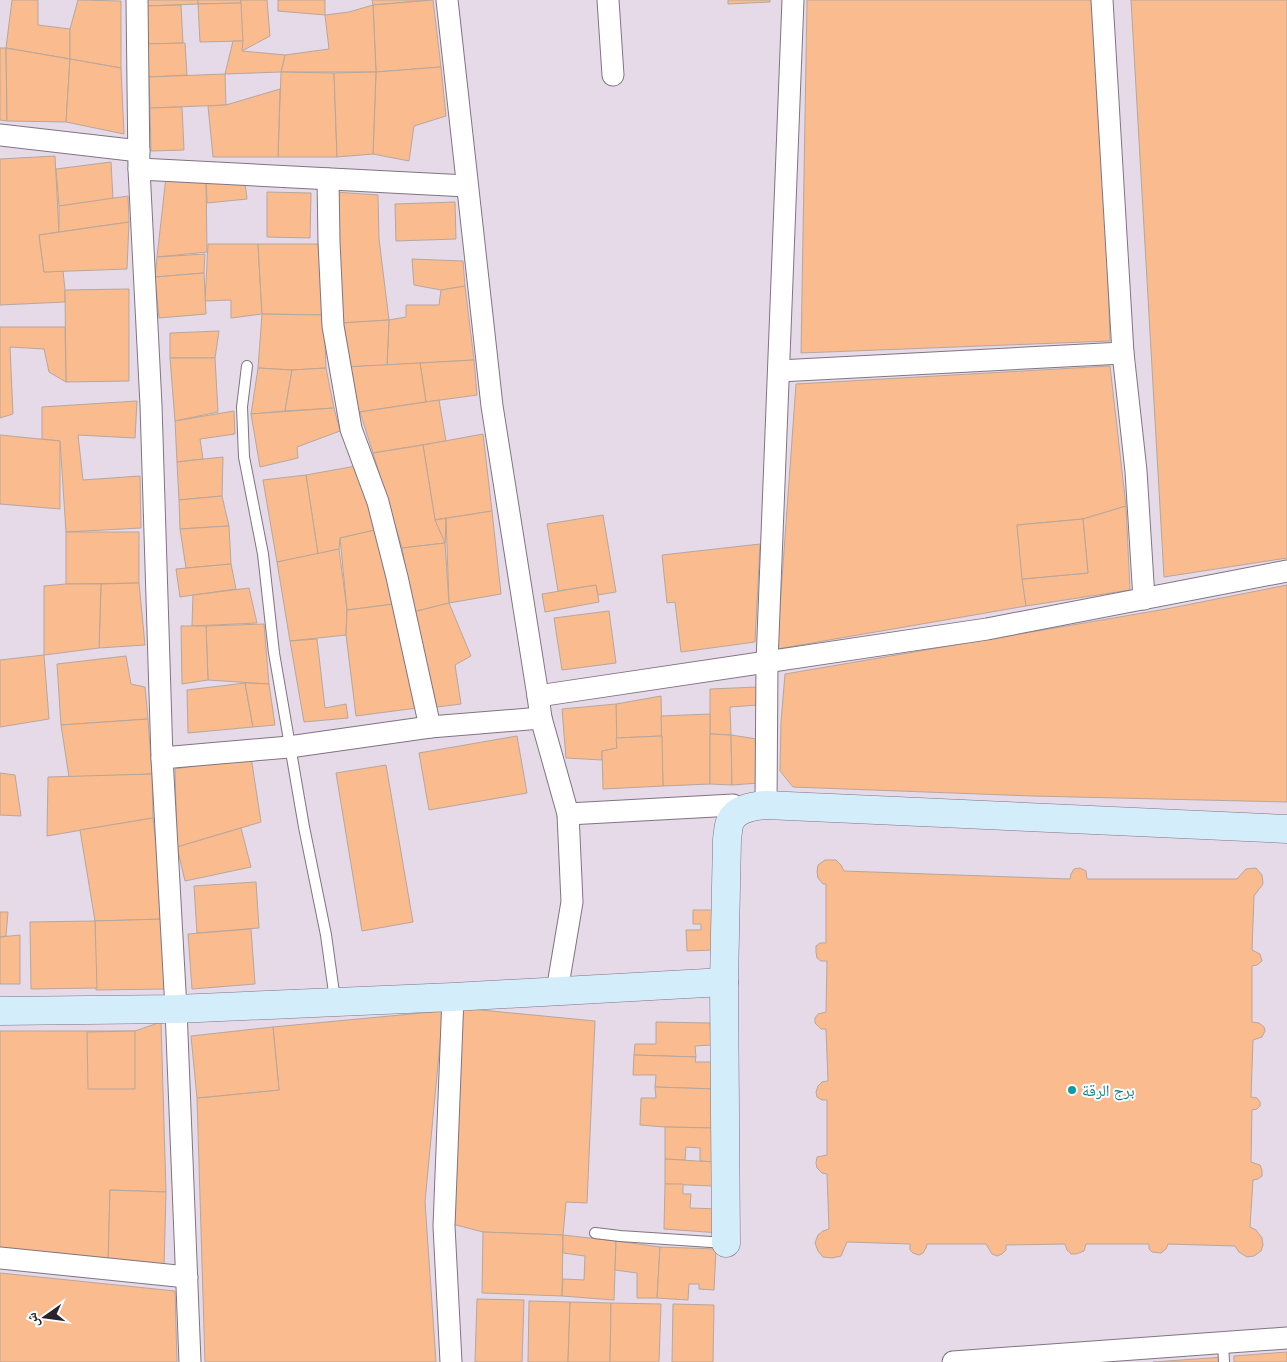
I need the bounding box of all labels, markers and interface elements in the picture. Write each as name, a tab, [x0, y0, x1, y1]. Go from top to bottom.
place label: برج الرقة	[1082, 1082, 1135, 1101]
marker: برج الرقة	[1066, 1084, 1078, 1096]
north arrow	[20, 1292, 70, 1342]
text: ش	[24, 1311, 43, 1329]

